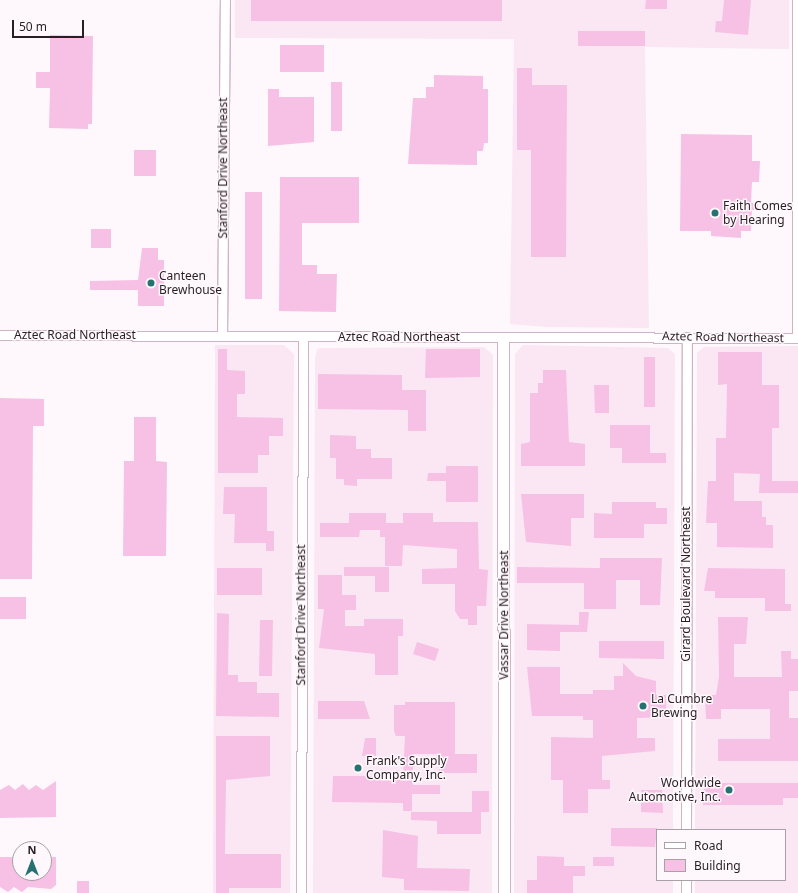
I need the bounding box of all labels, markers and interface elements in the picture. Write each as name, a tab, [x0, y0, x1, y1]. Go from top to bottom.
scale bar	[14, 12, 86, 38]
text: 50 m	[19, 18, 47, 35]
street label: Stanford Drive Northeast	[216, 97, 230, 239]
place label: Faith Comes by Hearing	[723, 199, 793, 227]
marker: Faith Comes by Hearing	[710, 208, 720, 218]
place label: Canteen Brewhouse	[159, 269, 222, 297]
marker: Canteen Brewhouse	[146, 278, 156, 288]
street label: Aztec Road Northeast	[14, 328, 136, 342]
street label: Aztec Road Northeast	[662, 329, 784, 345]
street label: Aztec Road Northeast	[338, 330, 460, 344]
street label: Girard Boulevard Northeast	[679, 506, 693, 662]
street label: Stanford Drive Northeast	[294, 544, 308, 686]
street label: Vassar Drive Northeast	[497, 550, 511, 680]
place label: La Cumbre Brewing	[651, 692, 712, 720]
marker: La Cumbre Brewing	[638, 701, 648, 711]
place label: Frank's Supply Company, Inc.	[366, 754, 447, 782]
marker: Frank's Supply Company, Inc.	[353, 763, 363, 773]
place label: Worldwide Automotive, Inc.	[629, 776, 721, 804]
marker: Worldwide Automotive, Inc.	[724, 785, 734, 795]
legend	[656, 829, 786, 881]
text: Road	[694, 837, 723, 854]
north arrow	[12, 841, 52, 881]
text: N	[28, 842, 36, 857]
text: Building	[694, 857, 741, 874]

